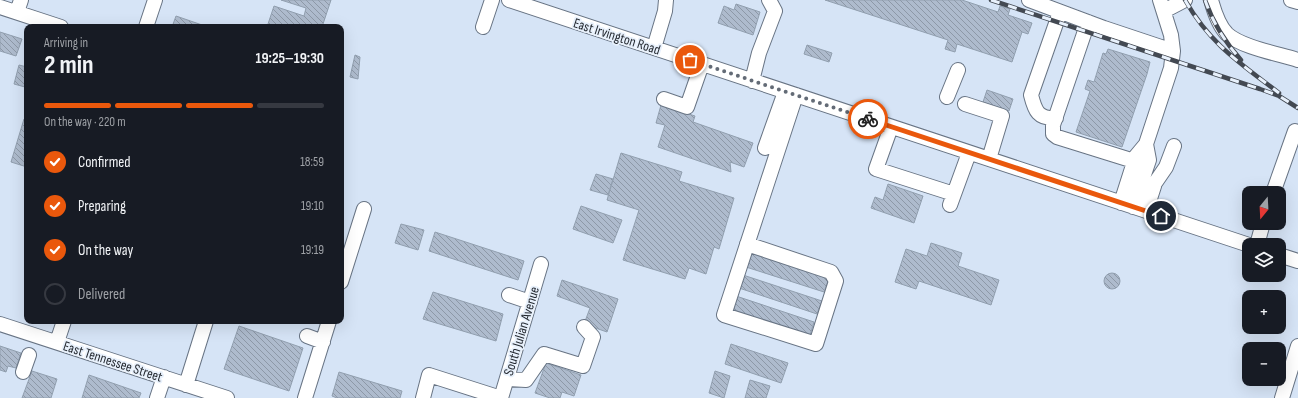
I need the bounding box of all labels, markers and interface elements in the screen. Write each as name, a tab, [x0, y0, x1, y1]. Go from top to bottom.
street label: East Irvington Road	[571, 14, 663, 59]
text: Arriving in	[44, 35, 88, 51]
pin	[673, 43, 707, 77]
text: 19:25–19:30	[256, 49, 324, 68]
icon: bag	[679, 49, 701, 71]
text: 2 min	[44, 50, 94, 81]
courier	[848, 99, 888, 139]
icon: bike	[857, 108, 879, 130]
text: On the way · 220 m	[44, 114, 126, 130]
icon: check	[44, 151, 66, 173]
text: Confirmed	[78, 153, 131, 172]
text: 18:59	[300, 154, 324, 170]
north arrow	[1242, 186, 1286, 230]
map controls	[1242, 186, 1286, 386]
icon: check	[44, 195, 66, 217]
text: Preparing	[78, 197, 126, 216]
text: 19:10	[301, 198, 324, 214]
pin	[1144, 199, 1178, 233]
icon: home	[1150, 205, 1172, 227]
button: layers	[1242, 238, 1286, 282]
icon: check	[44, 239, 66, 261]
text: On the way	[78, 241, 133, 260]
text: 19:19	[301, 242, 324, 258]
text: Delivered	[78, 285, 125, 304]
street label: South Julian Avenue	[500, 285, 543, 378]
button: +	[1242, 290, 1286, 334]
street label: East Tennessee Street	[61, 337, 165, 386]
button: −	[1242, 342, 1286, 386]

